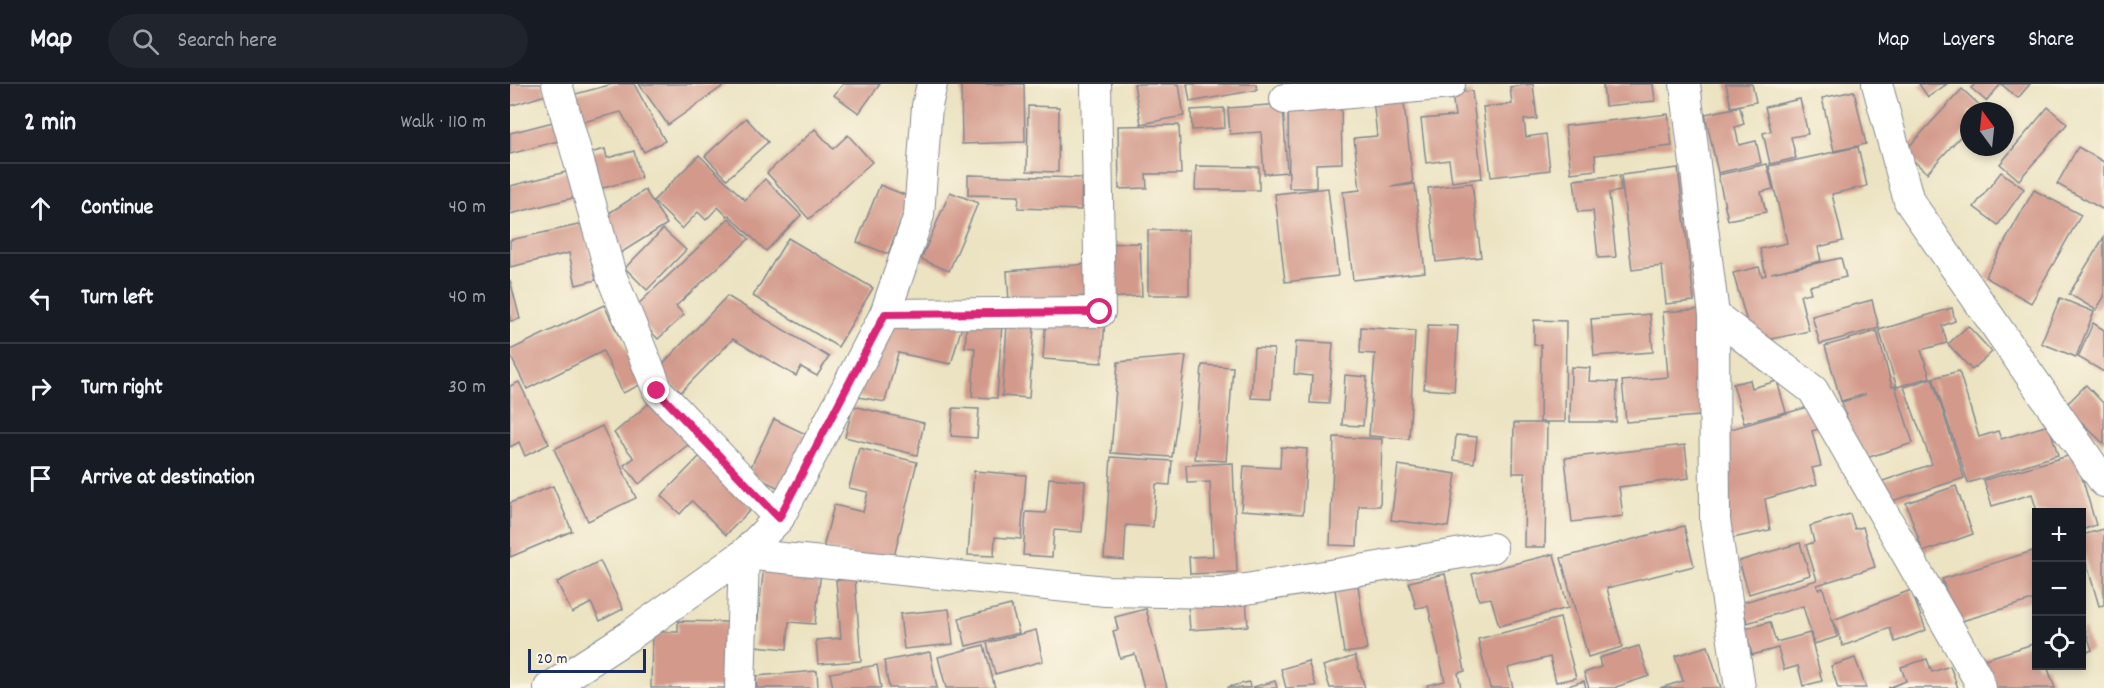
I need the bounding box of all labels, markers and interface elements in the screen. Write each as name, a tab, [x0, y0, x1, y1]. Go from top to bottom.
search box	[108, 14, 528, 68]
text: Map	[30, 21, 72, 61]
icon: search	[129, 25, 162, 58]
text: Search here	[177, 26, 277, 57]
text: Map	[1878, 26, 1909, 56]
text: Layers	[1942, 26, 1995, 56]
text: Share	[2028, 26, 2074, 56]
north arrow	[1960, 102, 2014, 156]
text: 2 min	[24, 105, 76, 142]
text: Walk · 110 m	[400, 109, 486, 137]
icon: ahead	[24, 192, 57, 225]
text: Continue	[81, 193, 153, 224]
text: 40 m	[448, 194, 486, 222]
icon: left	[24, 282, 57, 315]
text: Turn left	[81, 283, 153, 314]
text: 40 m	[448, 284, 486, 312]
route start	[1086, 298, 1112, 324]
icon: right	[24, 372, 57, 405]
text: Turn right	[81, 373, 163, 404]
text: 30 m	[448, 374, 486, 402]
route end	[643, 377, 669, 403]
icon: arrive	[24, 462, 57, 495]
text: Arrive at destination	[81, 463, 255, 494]
map controls	[2032, 508, 2086, 670]
button: +	[2032, 508, 2086, 562]
button: −	[2032, 562, 2086, 616]
button: locate	[2032, 616, 2086, 670]
scale bar	[528, 646, 646, 674]
text: 20 m	[537, 648, 567, 671]

